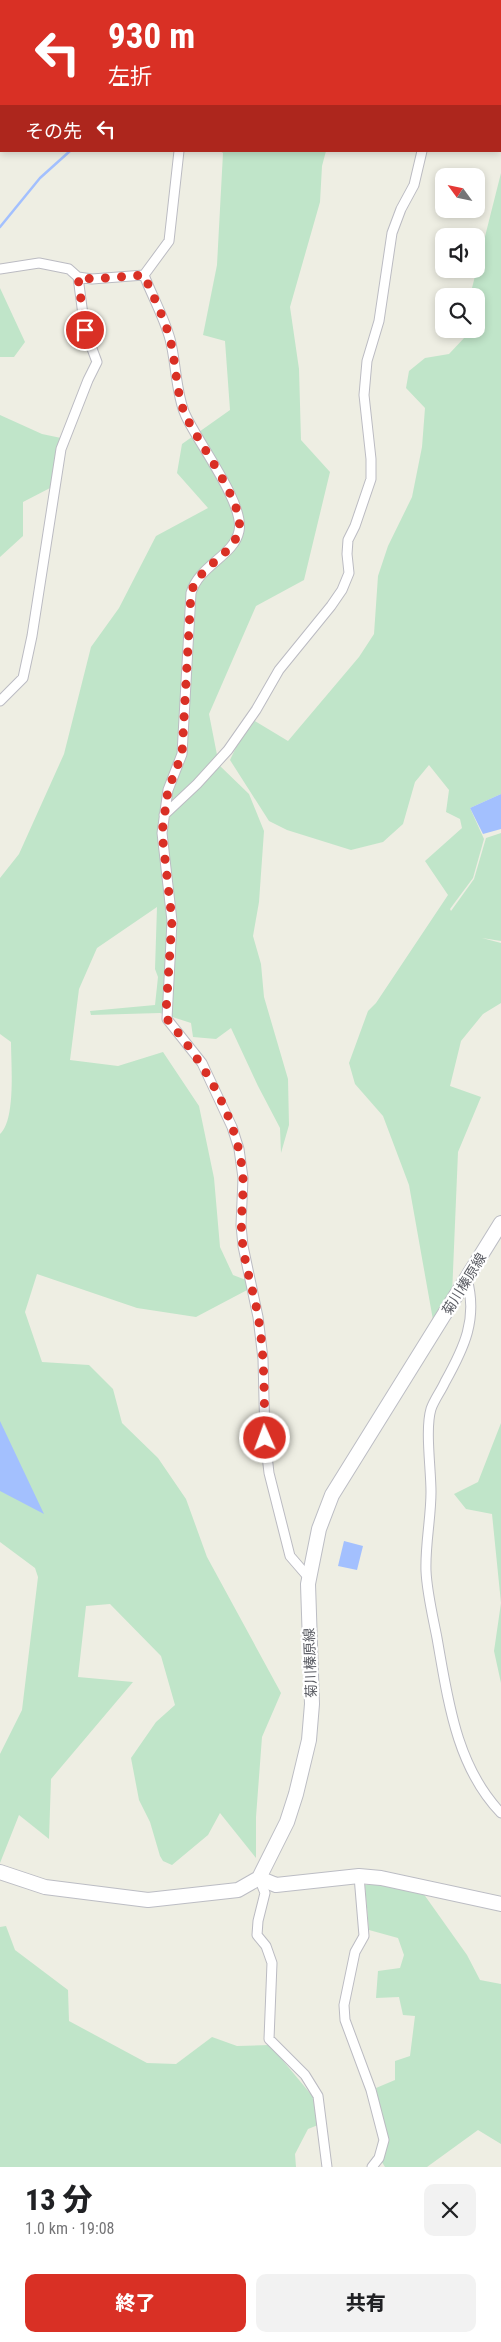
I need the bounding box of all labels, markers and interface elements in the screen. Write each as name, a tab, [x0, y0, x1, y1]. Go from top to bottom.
text: 930 m	[108, 16, 195, 57]
icon: left	[25, 20, 90, 85]
text: 左折	[108, 64, 152, 89]
icon: left	[92, 115, 120, 143]
text: その先	[25, 120, 82, 143]
north arrow	[435, 168, 485, 218]
map controls	[435, 168, 485, 338]
button: sound	[435, 228, 485, 278]
button: search	[435, 288, 485, 338]
pin	[64, 309, 106, 351]
icon: arrive	[71, 316, 99, 344]
street label: 菊川榛原線	[439, 1250, 489, 1318]
position arrow	[238, 1411, 290, 1463]
street label: 菊川榛原線	[301, 1628, 319, 1698]
text: 13 分	[25, 2182, 92, 2217]
button: close	[424, 2184, 476, 2236]
text: 1.0 km · 19:08	[25, 2219, 115, 2238]
button: 終了	[25, 2274, 246, 2332]
button: 共有	[256, 2274, 476, 2332]

